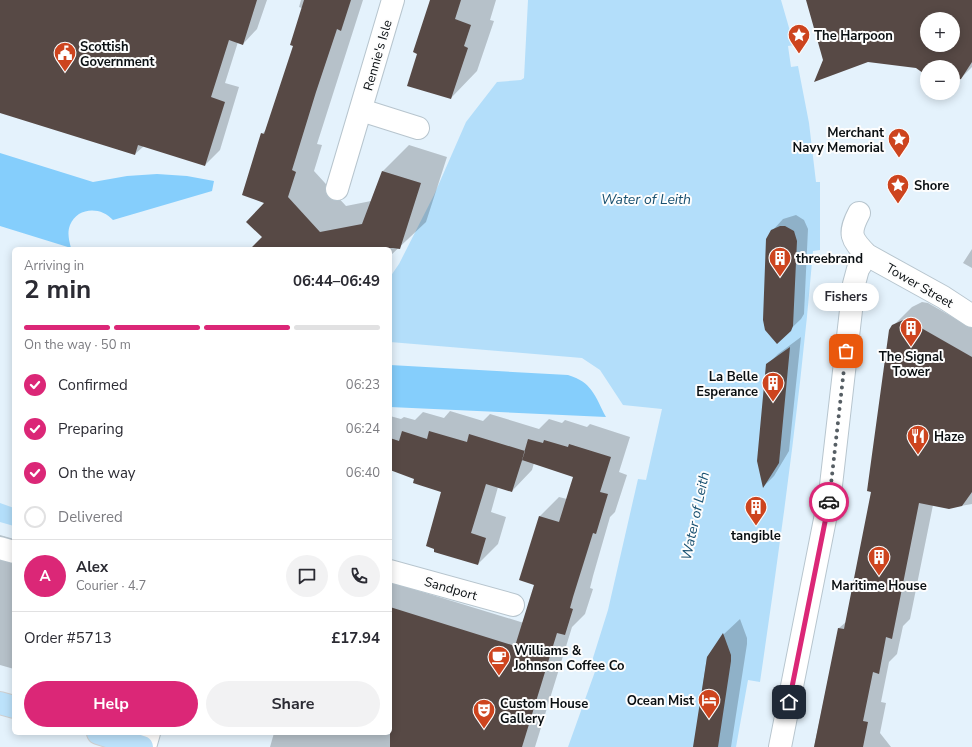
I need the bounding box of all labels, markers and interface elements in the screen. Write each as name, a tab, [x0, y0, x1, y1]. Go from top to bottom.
map controls	[920, 12, 960, 100]
button: +	[920, 12, 960, 52]
street label: Rennie's Isle	[359, 18, 397, 93]
place icon: The Harpoon	[786, 22, 812, 55]
place label: The Harpoon	[814, 27, 893, 45]
place label: Scottish Government	[80, 38, 155, 71]
public building icon: Scottish Government	[52, 40, 78, 73]
button: −	[920, 60, 960, 100]
place label: Merchant Navy Memorial	[793, 124, 885, 157]
place icon: Merchant Navy Memorial	[886, 126, 912, 159]
place icon: Shore	[885, 172, 911, 205]
place label: Shore	[914, 177, 949, 195]
water label: Water of Leith	[601, 190, 691, 209]
building icon: threebrand	[767, 245, 793, 278]
place label: threebrand	[796, 250, 863, 268]
text: Arriving in	[24, 257, 84, 275]
street label: Tower Street	[882, 259, 957, 313]
text: 06:44–06:49	[293, 271, 380, 291]
text: 2 min	[24, 272, 91, 307]
callout: Fishers	[813, 283, 879, 311]
text: Fishers	[825, 288, 868, 306]
building icon: The Signal Tower	[898, 315, 924, 348]
pin	[829, 334, 863, 368]
text: On the way · 50 m	[24, 336, 131, 354]
icon: bag	[835, 340, 857, 362]
place label: The Signal Tower	[879, 348, 944, 381]
place label: La Belle Esperance	[696, 368, 758, 401]
building icon: La Belle Esperance	[760, 370, 786, 403]
icon: check	[24, 374, 46, 396]
text: Confirmed	[58, 375, 128, 395]
text: 06:23	[346, 376, 380, 394]
icon: check	[24, 418, 46, 440]
text: Preparing	[58, 419, 123, 439]
text: 06:24	[346, 420, 380, 438]
restaurant icon: Haze	[905, 423, 931, 456]
place label: Haze	[934, 428, 964, 446]
icon: check	[24, 462, 46, 484]
text: On the way	[58, 463, 136, 483]
text: 06:40	[346, 464, 380, 482]
water label: Water of Leith	[677, 470, 714, 562]
courier	[809, 482, 849, 522]
icon: car	[818, 491, 840, 513]
building icon: tangible	[743, 494, 769, 527]
text: Delivered	[58, 507, 123, 527]
place label: tangible	[731, 527, 781, 545]
building icon: Maritime House	[866, 544, 892, 577]
button: chat	[286, 555, 328, 597]
button: phone	[338, 555, 380, 597]
text: Alex	[76, 557, 108, 577]
text: A	[39, 566, 51, 586]
street label: Sandport	[422, 573, 480, 605]
text: Courier · 4.7	[76, 577, 146, 595]
place label: Maritime House	[831, 577, 927, 595]
text: Order #5713	[24, 628, 112, 648]
text: £17.94	[331, 628, 380, 648]
place label: Williams & Johnson Coffee Co	[513, 642, 625, 675]
cafe icon: Williams & Johnson Coffee Co	[486, 644, 512, 677]
button: Help	[24, 681, 198, 727]
button: Share	[206, 681, 380, 727]
pin	[772, 685, 806, 719]
hotel icon: Ocean Mist	[696, 687, 722, 720]
icon: home	[778, 691, 800, 713]
place label: Ocean Mist	[627, 692, 695, 710]
place label: Custom House Gallery	[500, 695, 588, 728]
theatre icon: Custom House Gallery	[471, 697, 497, 730]

